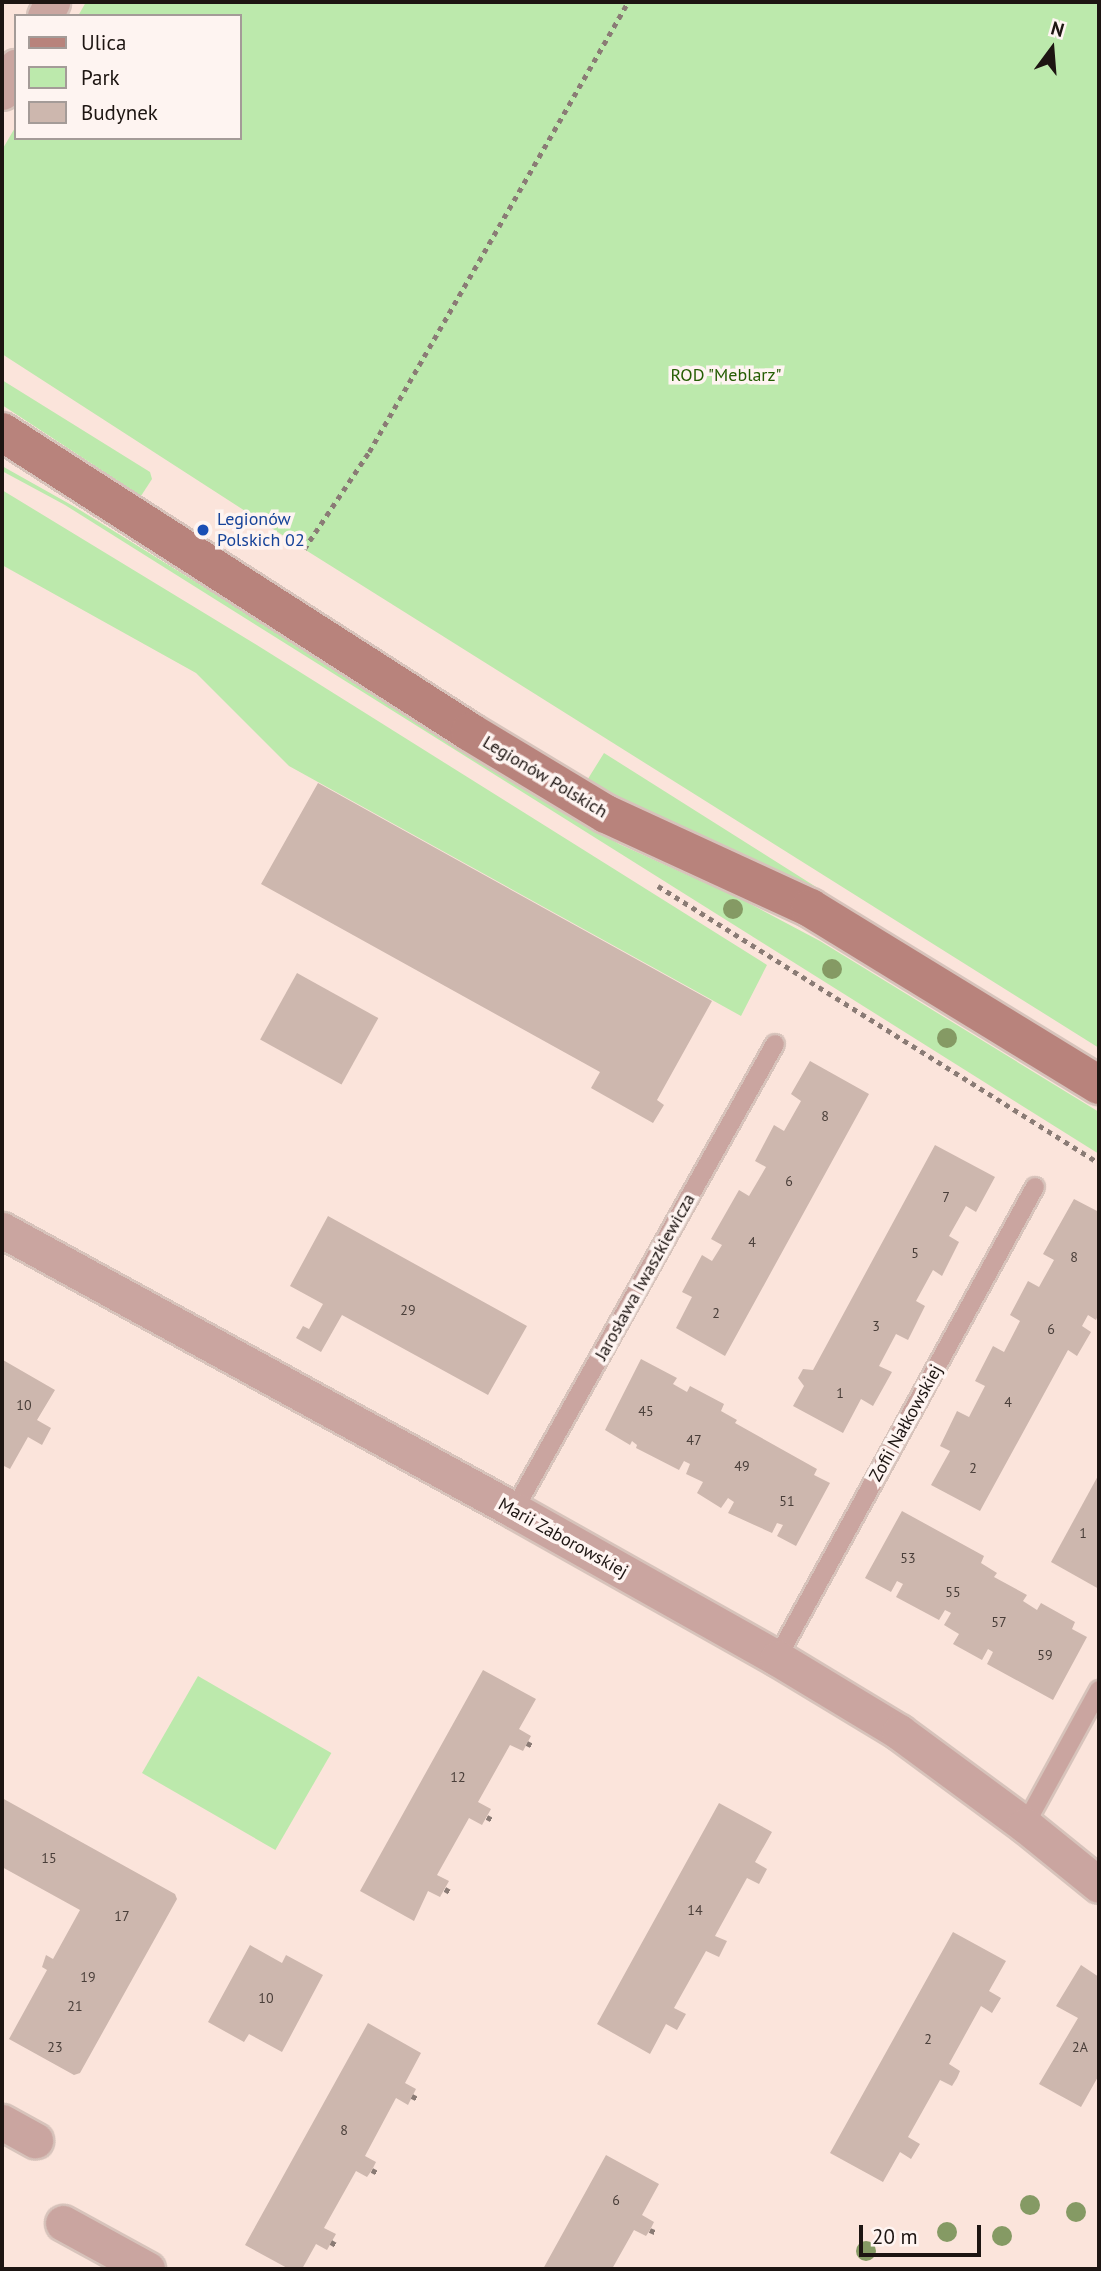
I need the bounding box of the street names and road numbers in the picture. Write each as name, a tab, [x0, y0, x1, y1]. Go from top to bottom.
street label: Legionów Polskich	[479, 731, 611, 823]
street label: Jarosława Iwaszkiewicza	[590, 1190, 700, 1364]
street label: Zofii Nałkowskiej	[865, 1361, 947, 1485]
street label: Marii Zaborowskiej	[494, 1493, 632, 1583]

